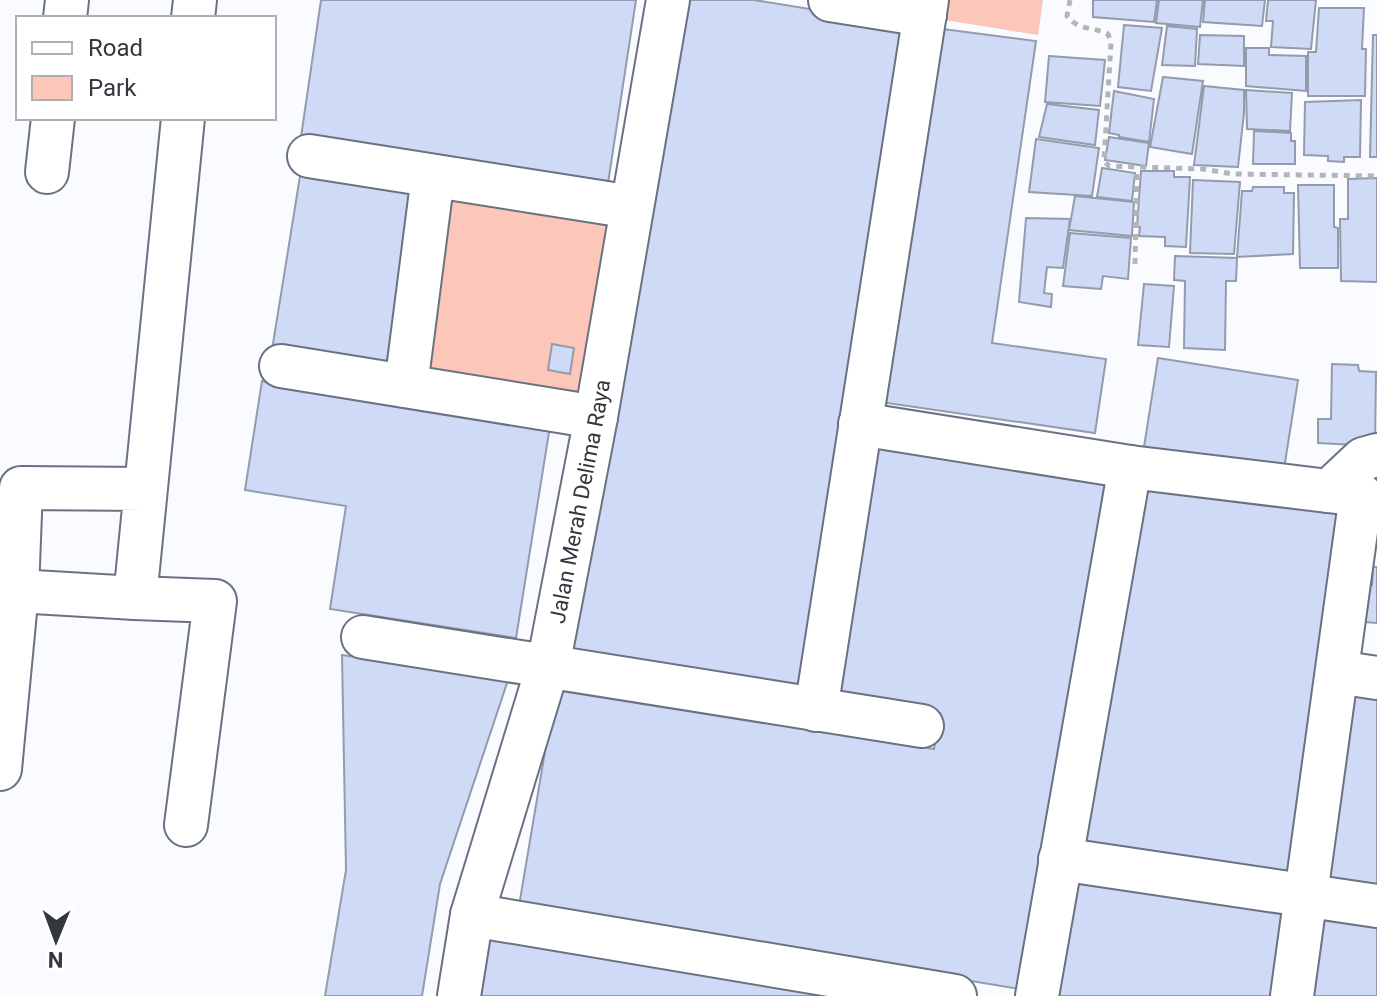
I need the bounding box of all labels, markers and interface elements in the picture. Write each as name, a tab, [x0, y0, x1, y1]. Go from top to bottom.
legend	[16, 16, 276, 120]
text: Road	[88, 34, 143, 62]
text: Park	[88, 74, 137, 102]
street label: Jalan Merah Delima Raya	[544, 378, 615, 625]
north arrow	[16, 900, 96, 980]
text: N	[48, 947, 64, 972]

